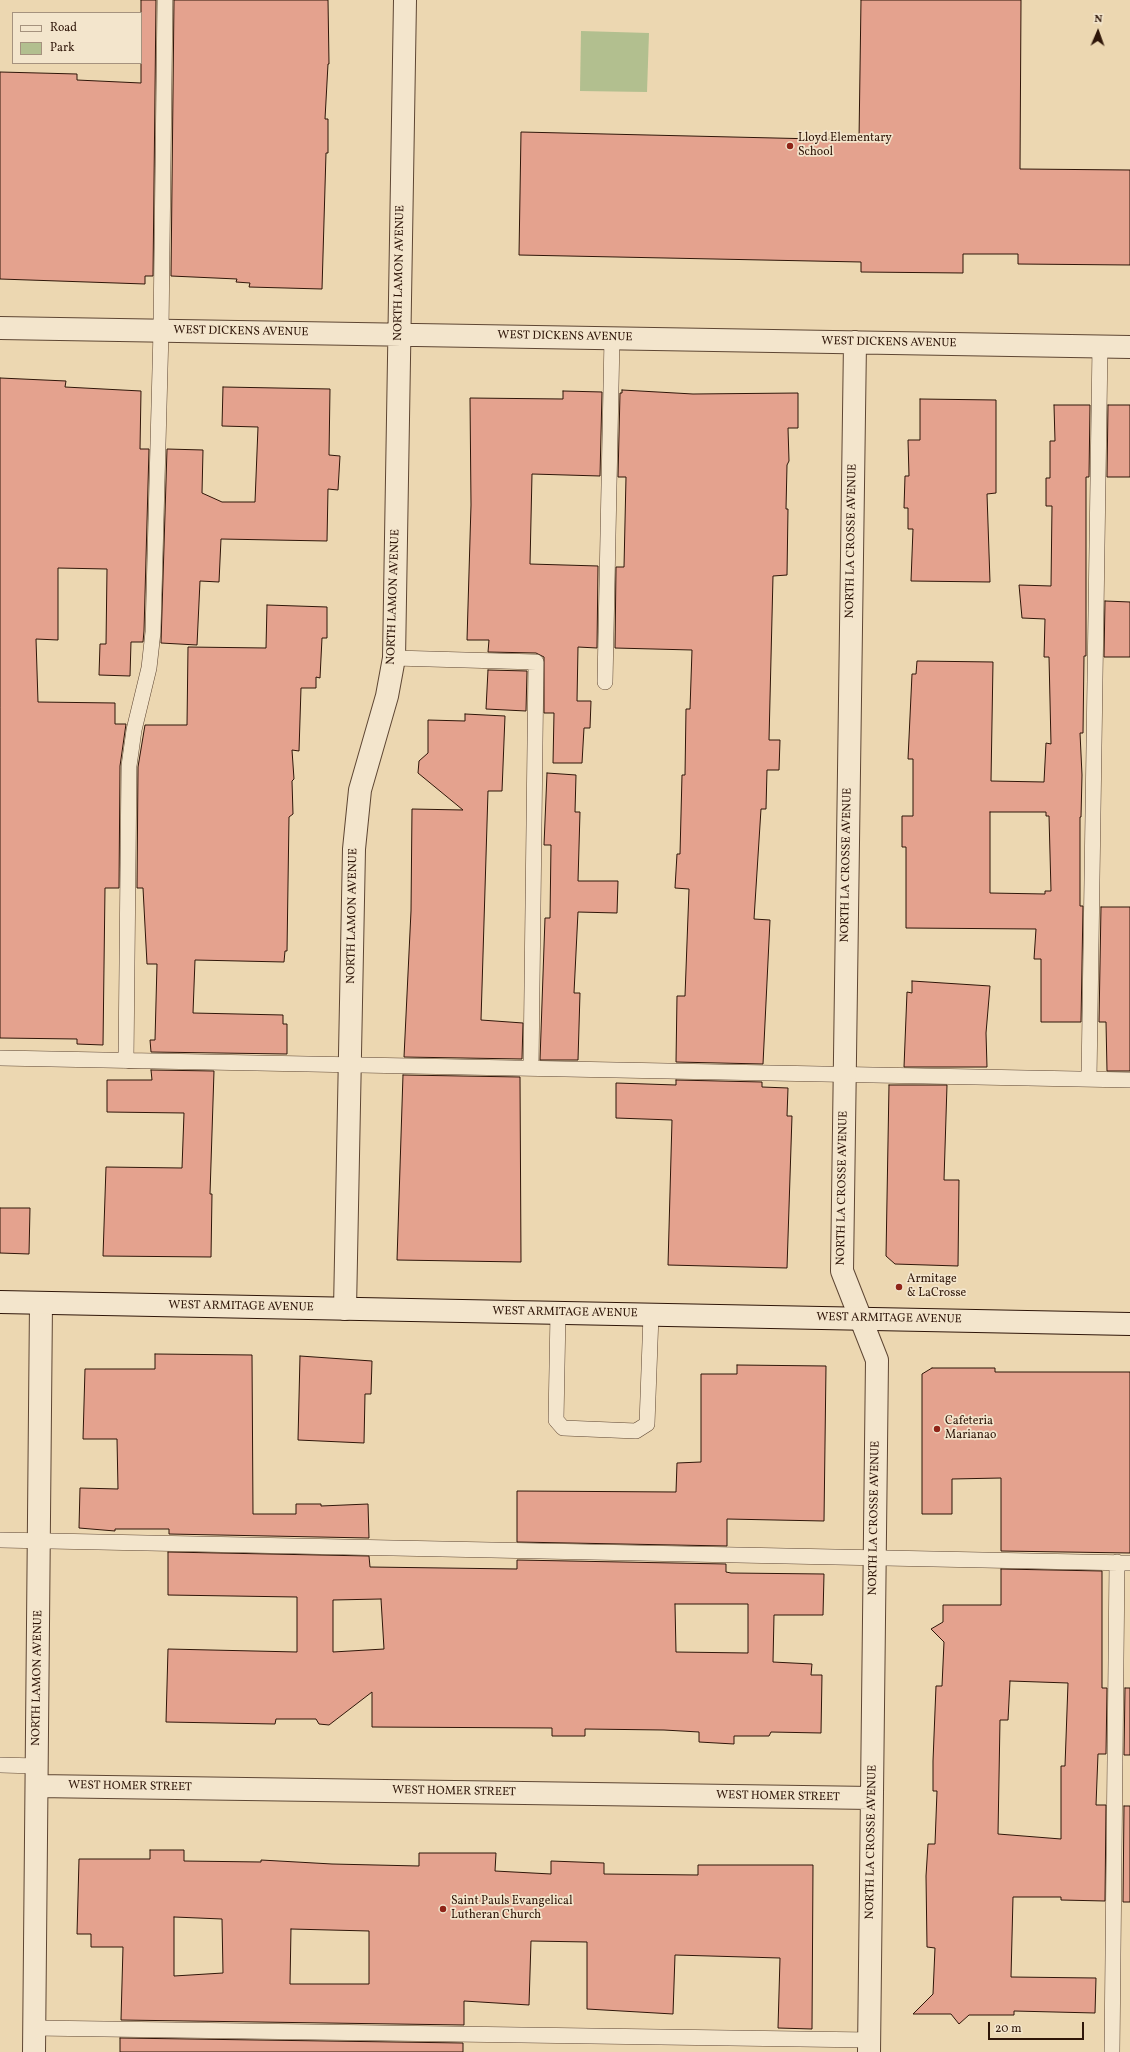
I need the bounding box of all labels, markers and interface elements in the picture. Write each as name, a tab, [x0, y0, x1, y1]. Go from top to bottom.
legend	[12, 12, 142, 64]
north arrow	[1078, 12, 1118, 52]
text: N	[1094, 12, 1103, 27]
text: Road	[50, 20, 77, 36]
text: Park	[50, 40, 75, 56]
place label: Lloyd Elementary School	[798, 132, 892, 160]
marker: Lloyd Elementary School	[785, 141, 795, 151]
street label: NORTH LAMON AVENUE	[392, 205, 408, 341]
street label: WEST DICKENS AVENUE	[173, 324, 309, 340]
street label: WEST DICKENS AVENUE	[497, 329, 633, 345]
street label: WEST DICKENS AVENUE	[821, 335, 957, 351]
street label: NORTH LA CROSSE AVENUE	[843, 464, 861, 618]
street label: NORTH LAMON AVENUE	[384, 529, 404, 665]
street label: NORTH LA CROSSE AVENUE	[838, 788, 856, 942]
street label: NORTH LAMON AVENUE	[345, 848, 361, 984]
street label: NORTH LA CROSSE AVENUE	[834, 1111, 852, 1265]
place label: Armitage & LaCrosse	[907, 1273, 966, 1301]
marker: Armitage & LaCrosse	[894, 1282, 904, 1292]
street label: WEST ARMITAGE AVENUE	[168, 1299, 314, 1315]
street label: WEST ARMITAGE AVENUE	[492, 1305, 638, 1321]
street label: WEST ARMITAGE AVENUE	[816, 1311, 962, 1327]
place label: Cafeteria Marianao	[945, 1415, 996, 1443]
marker: Cafeteria Marianao	[932, 1424, 942, 1434]
street label: NORTH LA CROSSE AVENUE	[866, 1441, 884, 1595]
street label: NORTH LAMON AVENUE	[30, 1610, 46, 1746]
street label: NORTH LA CROSSE AVENUE	[863, 1765, 881, 1919]
street label: WEST HOMER STREET	[68, 1779, 192, 1795]
street label: WEST HOMER STREET	[392, 1784, 516, 1800]
street label: WEST HOMER STREET	[716, 1789, 840, 1805]
place label: Saint Pauls Evangelical Lutheran Church	[451, 1895, 572, 1923]
marker: Saint Pauls Evangelical Lutheran Church	[438, 1904, 448, 1914]
scale bar	[990, 2014, 1086, 2040]
text: 20 m	[995, 2021, 1022, 2037]

